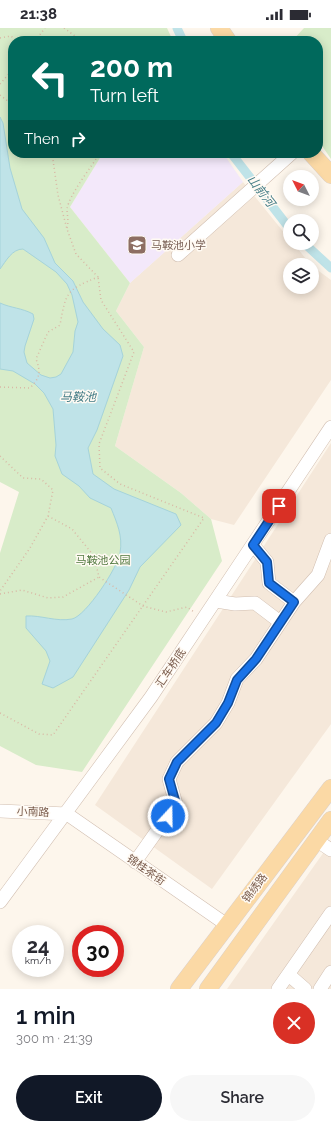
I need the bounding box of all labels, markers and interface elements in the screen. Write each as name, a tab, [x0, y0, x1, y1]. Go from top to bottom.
text: 21:38	[20, 5, 57, 23]
text: 200 m	[90, 51, 173, 84]
icon: left	[24, 52, 76, 104]
text: Turn left	[90, 85, 159, 106]
icon: right	[67, 128, 89, 150]
text: Then	[24, 130, 59, 148]
north arrow	[283, 170, 319, 206]
map controls	[283, 170, 319, 294]
water label: 山前河	[244, 173, 279, 211]
button: search	[283, 214, 319, 250]
school or university icon: 马鞍池小学	[126, 234, 148, 256]
place label: 马鞍池小学	[151, 239, 206, 252]
button: layers	[283, 258, 319, 294]
water label: 马鞍池	[60, 390, 97, 404]
pin	[262, 489, 296, 523]
icon: arrive	[268, 495, 290, 517]
park label: 马鞍池公园	[76, 554, 131, 567]
street label: 汇车桥底	[153, 646, 189, 690]
position arrow	[147, 795, 189, 837]
street label: 小南路	[16, 805, 50, 819]
street label: 锦桂茶街	[124, 852, 168, 888]
street label: 锦绣路	[240, 871, 270, 905]
speed limit sign: 30	[72, 925, 124, 977]
text: 24	[27, 934, 49, 958]
text: km/h	[25, 955, 51, 966]
text: 1 min	[16, 1001, 76, 1030]
button: close	[273, 1002, 315, 1044]
text: 300 m · 21:39	[16, 1031, 93, 1046]
button: Exit	[16, 1075, 162, 1121]
button: Share	[170, 1075, 315, 1121]

